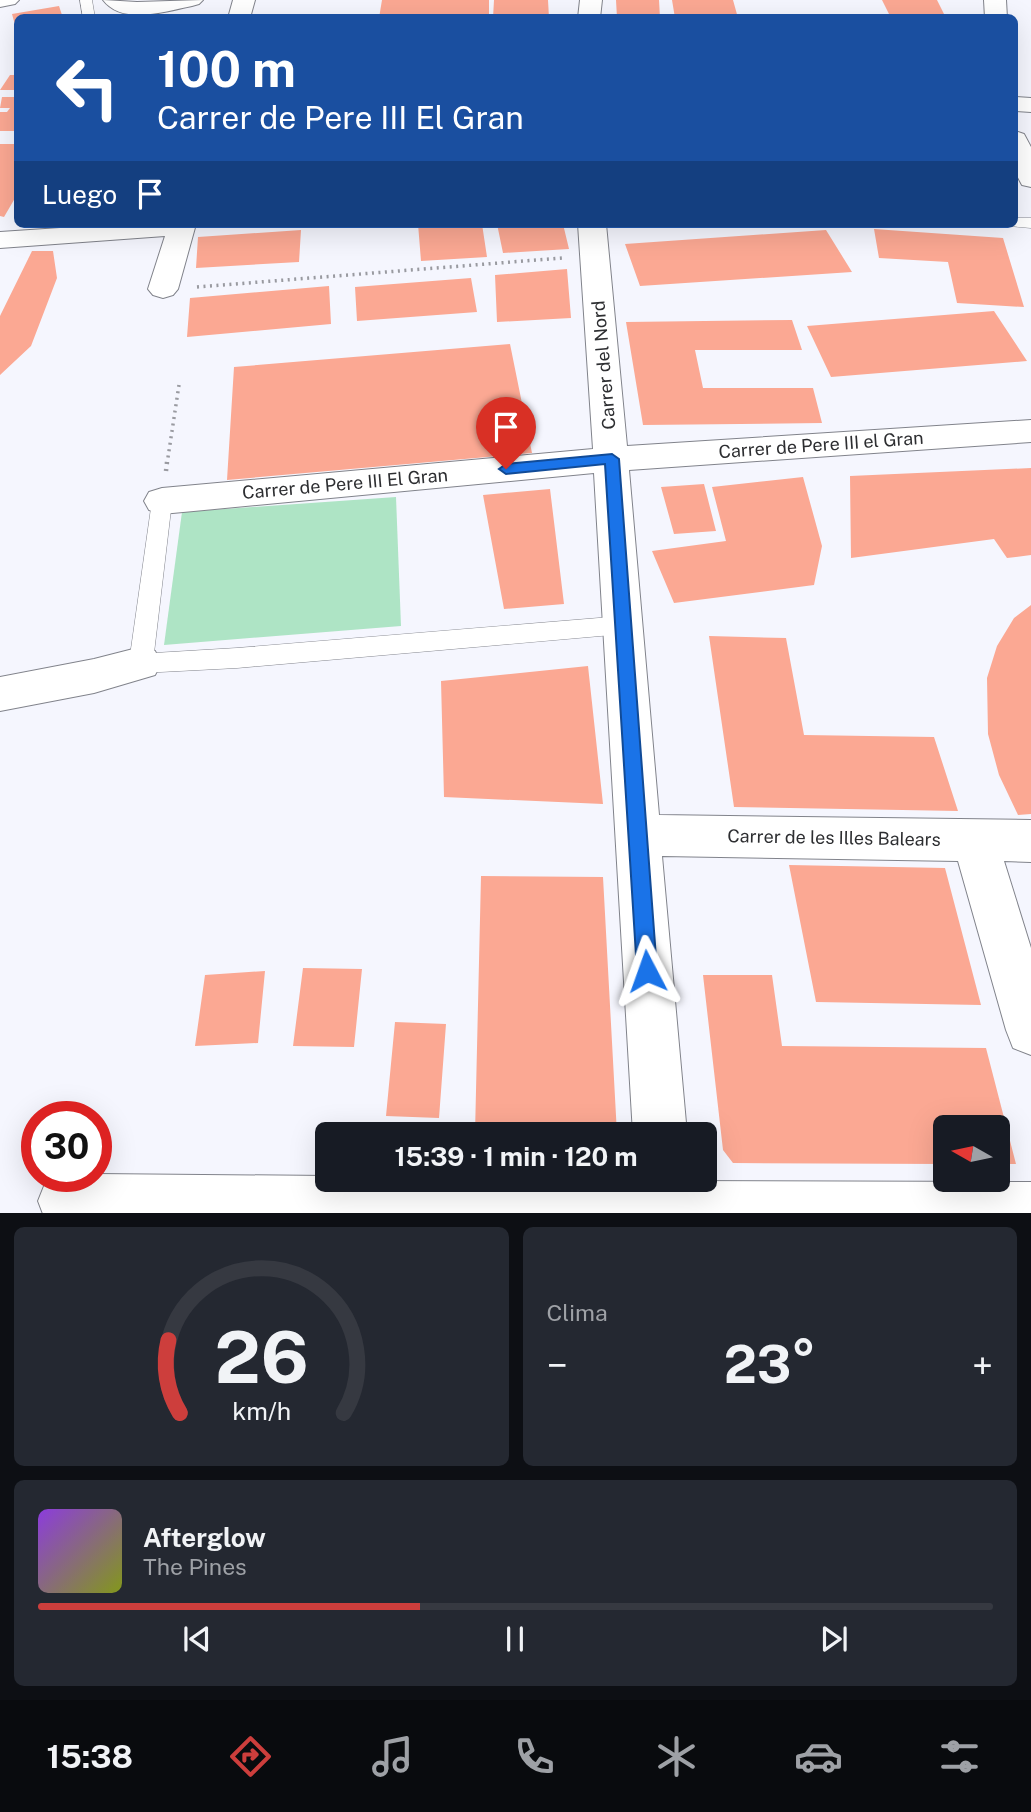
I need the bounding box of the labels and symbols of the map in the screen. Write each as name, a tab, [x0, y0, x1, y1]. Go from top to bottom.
street label: Carrer del Nord	[587, 300, 620, 430]
pin	[476, 397, 536, 469]
street label: Carrer de Pere III el Gran	[718, 427, 924, 462]
street label: Carrer de Pere III El Gran	[241, 464, 449, 503]
street label: Carrer de les Illes Balears	[727, 825, 941, 850]
position arrow	[610, 934, 684, 1008]
speed limit sign: 30	[21, 1101, 112, 1192]
north arrow	[933, 1115, 1010, 1192]

